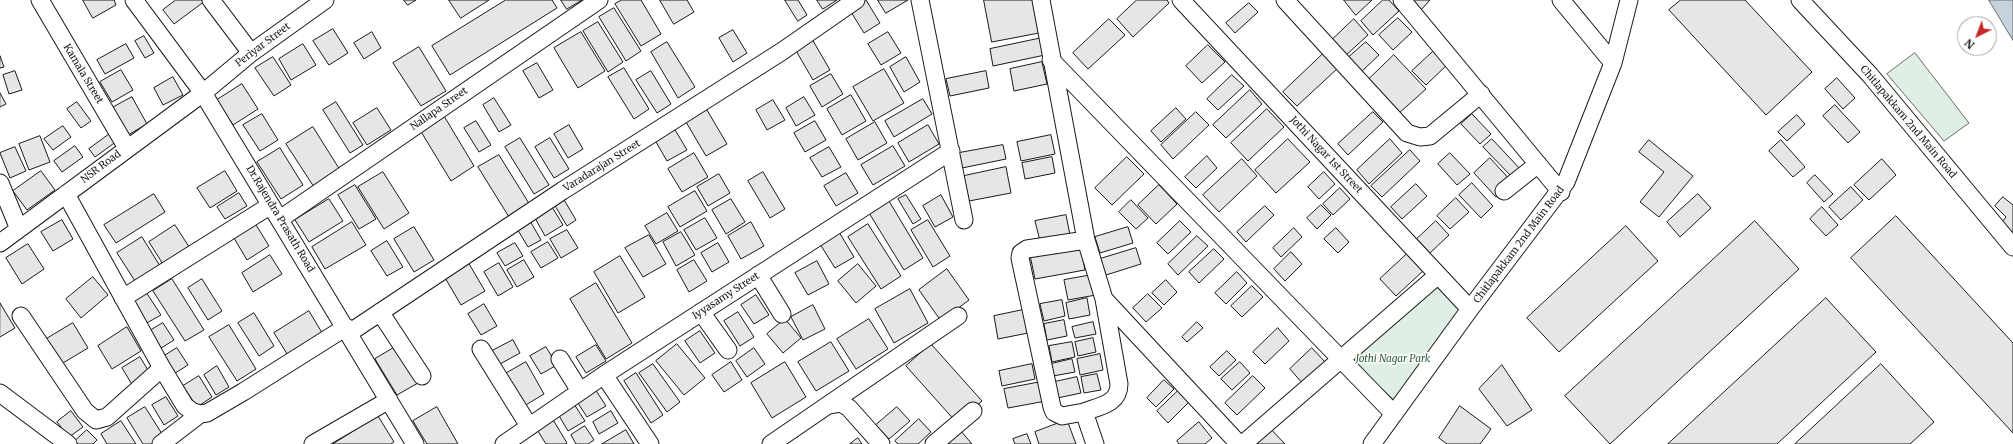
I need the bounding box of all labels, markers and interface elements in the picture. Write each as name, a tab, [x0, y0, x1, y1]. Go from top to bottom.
north arrow	[1957, 16, 1997, 56]
street label: Periyar Street	[233, 20, 293, 70]
text: N	[1962, 36, 1978, 52]
street label: Kamala Street	[61, 42, 105, 106]
street label: Chitlapakkam 2nd Main Road	[1857, 63, 1959, 181]
street label: Nallapa Street	[408, 85, 470, 133]
street label: Jothi Nagar 1st Street	[1287, 114, 1365, 196]
street label: Varadarajan Street	[561, 137, 643, 195]
street label: NSR Road	[79, 148, 123, 186]
street label: Dr.Rajendra Prasath Road	[243, 163, 317, 275]
street label: Chitlapakkam 2nd Main Road	[1471, 184, 1567, 306]
street label: Iyyasamy Street	[690, 270, 762, 322]
park label: Jothi Nagar Park	[1356, 353, 1430, 365]

